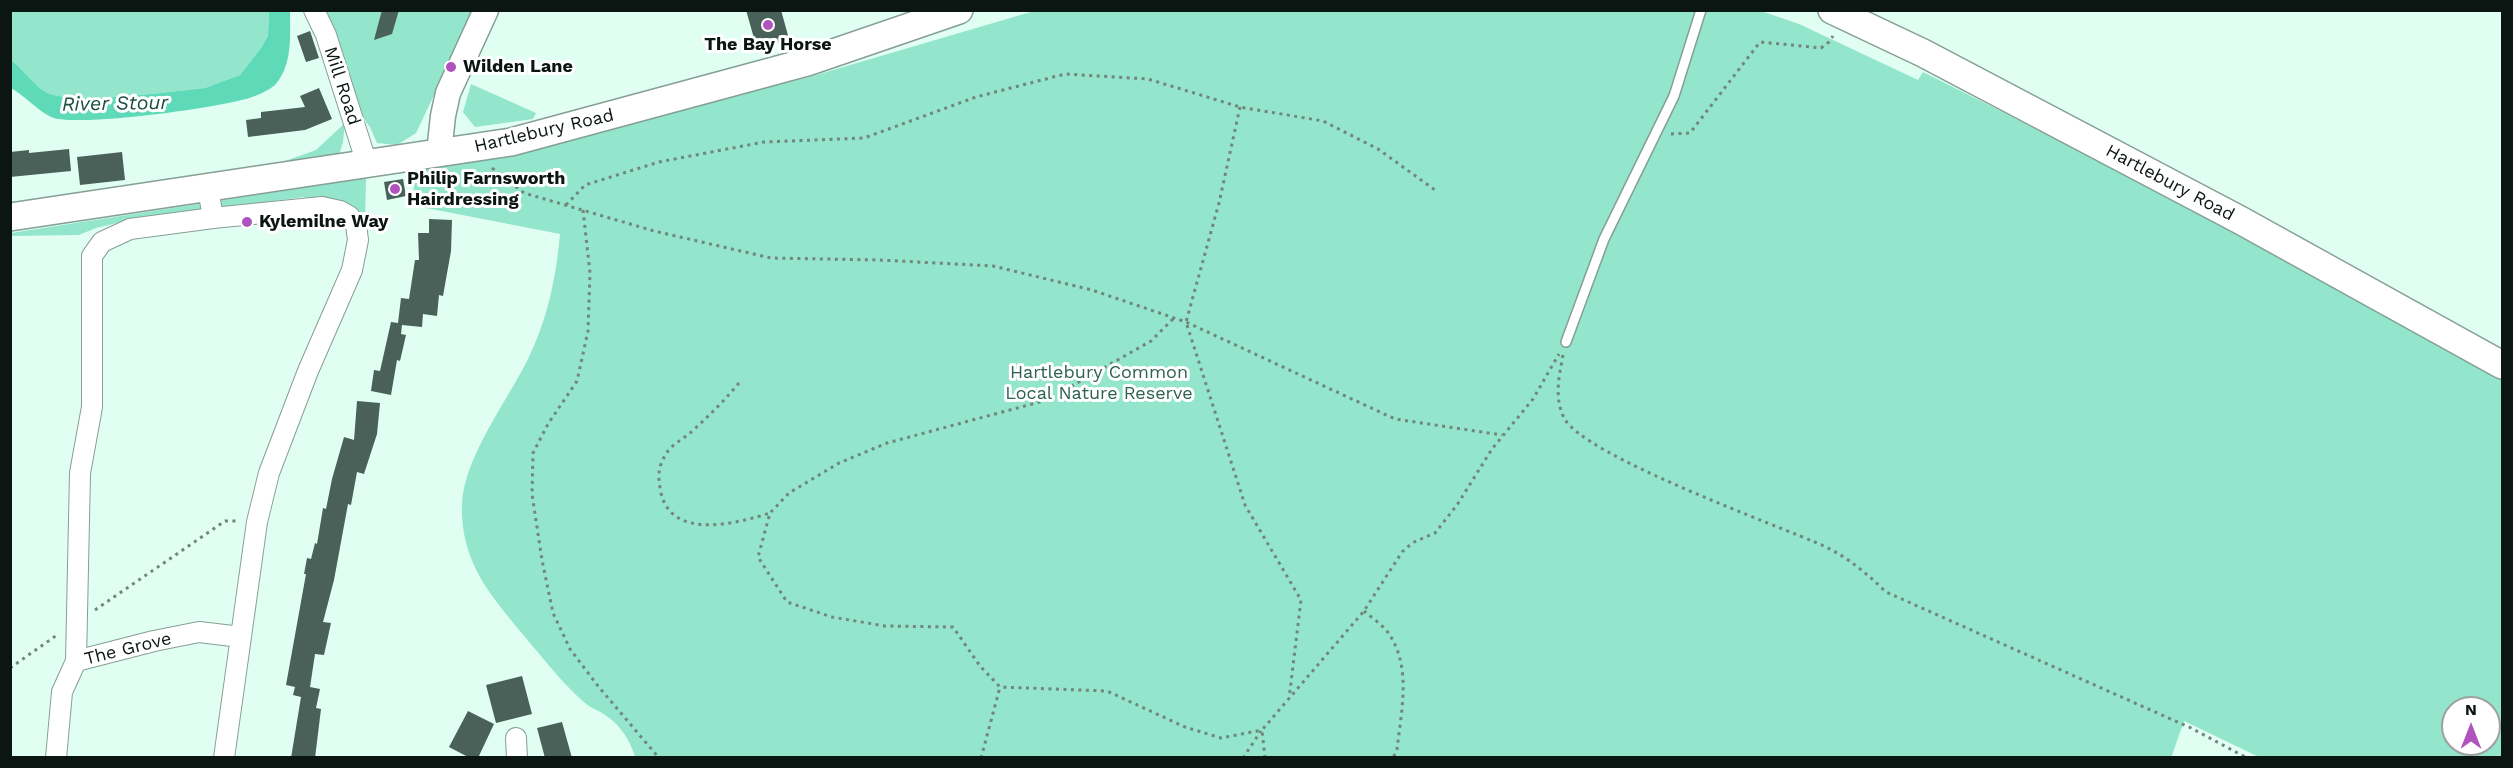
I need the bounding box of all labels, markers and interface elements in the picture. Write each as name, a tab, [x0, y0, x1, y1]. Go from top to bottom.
marker: The Bay Horse	[761, 18, 775, 32]
place label: The Bay Horse	[704, 34, 832, 56]
street label: Mill Road	[319, 44, 365, 128]
place label: Wilden Lane	[463, 56, 573, 78]
marker: Wilden Lane	[444, 60, 458, 74]
water label: River Stour	[62, 91, 168, 117]
street label: Hartlebury Road	[472, 104, 616, 158]
street label: Hartlebury Road	[2102, 140, 2238, 226]
place label: Philip Farnsworth Hairdressing	[407, 168, 565, 210]
marker: Philip Farnsworth Hairdressing	[388, 182, 402, 196]
place label: Kylemilne Way	[259, 211, 389, 233]
marker: Kylemilne Way	[240, 215, 254, 229]
park label: Hartlebury Common Local Nature Reserve	[1005, 362, 1193, 404]
street label: The Grove	[82, 628, 174, 670]
north arrow	[2441, 696, 2501, 756]
text: N	[2465, 700, 2477, 719]

